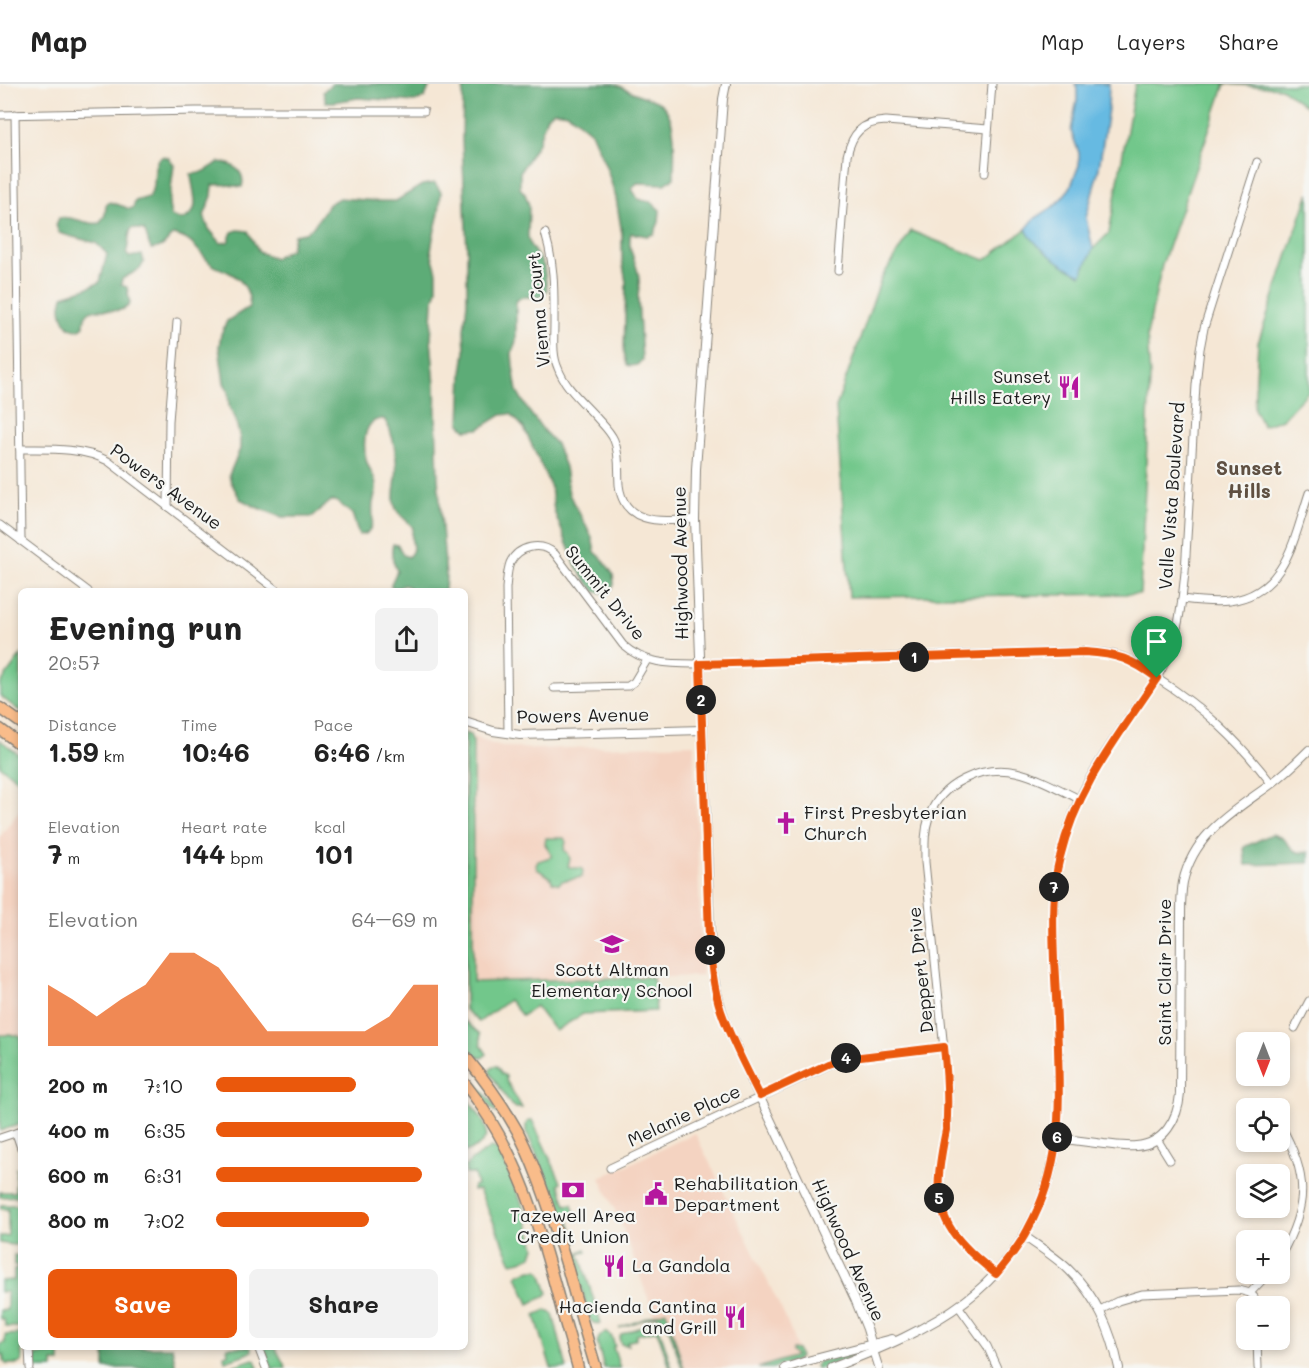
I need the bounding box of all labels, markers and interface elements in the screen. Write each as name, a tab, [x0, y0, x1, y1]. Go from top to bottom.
text: Map	[30, 23, 87, 59]
text: Map	[1041, 28, 1084, 55]
text: Layers	[1117, 28, 1186, 55]
text: Share	[1219, 28, 1279, 55]
street label: Vienna Court	[521, 252, 555, 369]
place label: Sunset Hills Eatery	[950, 364, 1051, 409]
restaurant icon: Sunset Hills Eatery	[1056, 374, 1082, 400]
street label: Valle Vista Boulevard	[1152, 401, 1190, 591]
street label: Powers Avenue	[106, 438, 227, 535]
district label: Sunset Hills	[1216, 454, 1282, 503]
street label: Highwood Avenue	[667, 486, 693, 640]
street label: Summit Drive	[560, 540, 651, 645]
text: Evening run	[48, 605, 242, 648]
button: share	[375, 608, 438, 671]
pin	[1131, 616, 1182, 678]
icon: arrive	[1140, 625, 1173, 658]
pin: 1	[899, 642, 929, 672]
text: 1	[910, 646, 918, 667]
text: 20:57	[48, 649, 100, 675]
pin: 2	[686, 685, 716, 715]
text: 2	[697, 689, 705, 710]
street label: Powers Avenue	[516, 702, 649, 728]
text: Distance	[48, 714, 117, 735]
text: Time	[181, 714, 217, 735]
text: Pace	[314, 714, 353, 735]
text: 1.59	[48, 735, 98, 769]
text: 10:46	[181, 735, 250, 769]
text: 6:46	[314, 735, 370, 769]
text: km	[98, 745, 125, 766]
text: /km	[370, 745, 405, 766]
place label: First Presbyterian Church	[804, 800, 967, 845]
church icon: First Presbyterian Church	[773, 810, 799, 836]
text: Elevation	[48, 816, 120, 837]
text: Heart rate	[181, 816, 267, 837]
text: kcal	[314, 816, 346, 837]
text: 7	[48, 837, 62, 871]
text: 144	[181, 837, 226, 871]
text: 101	[314, 837, 354, 871]
text: m	[62, 847, 80, 868]
text: bpm	[226, 847, 263, 868]
pin: 7	[1039, 872, 1069, 902]
text: 7	[1050, 876, 1058, 897]
street label: Saint Clair Drive	[1152, 899, 1176, 1045]
text: Elevation	[48, 906, 138, 932]
text: 64–69 m	[352, 906, 438, 932]
street label: Deppert Drive	[901, 906, 939, 1035]
school or university icon: Scott Altman Elementary School	[599, 931, 625, 957]
pin: 3	[695, 935, 725, 965]
text: 3	[705, 939, 715, 960]
place label: Scott Altman Elementary School	[531, 957, 693, 1002]
north arrow	[1236, 1032, 1290, 1086]
map controls	[1236, 1032, 1290, 1350]
pin: 4	[831, 1043, 861, 1073]
text: 4	[841, 1047, 851, 1068]
text: 200 m	[48, 1072, 108, 1098]
text: 7:10	[144, 1072, 183, 1098]
street label: Melanie Place	[623, 1078, 744, 1152]
button: locate	[1236, 1098, 1290, 1152]
text: 400 m	[48, 1117, 109, 1143]
text: 6:35	[144, 1117, 186, 1143]
pin: 6	[1042, 1122, 1072, 1152]
text: 6	[1052, 1126, 1062, 1147]
text: 600 m	[48, 1162, 109, 1188]
text: 6:31	[144, 1162, 183, 1188]
button: layers	[1236, 1164, 1290, 1218]
place label: Rehabilitation Department	[674, 1171, 798, 1216]
street label: Highwood Avenue	[807, 1175, 891, 1325]
bank icon: Tazewell Area Credit Union	[560, 1177, 586, 1203]
public building icon: Rehabilitation Department	[643, 1181, 669, 1207]
pin: 5	[924, 1183, 954, 1213]
text: 5	[934, 1187, 944, 1208]
place label: Tazewell Area Credit Union	[510, 1203, 636, 1248]
text: 800 m	[48, 1207, 109, 1233]
text: 7:02	[144, 1207, 185, 1233]
button: +	[1236, 1230, 1290, 1284]
restaurant icon: La Gandola	[601, 1253, 627, 1279]
place label: La Gandola	[632, 1253, 731, 1277]
button: Save	[48, 1269, 237, 1338]
button: Share	[249, 1269, 438, 1338]
place label: Hacienda Cantina and Grill	[559, 1294, 717, 1339]
button: −	[1236, 1296, 1290, 1350]
restaurant icon: Hacienda Cantina and Grill	[722, 1304, 748, 1330]

